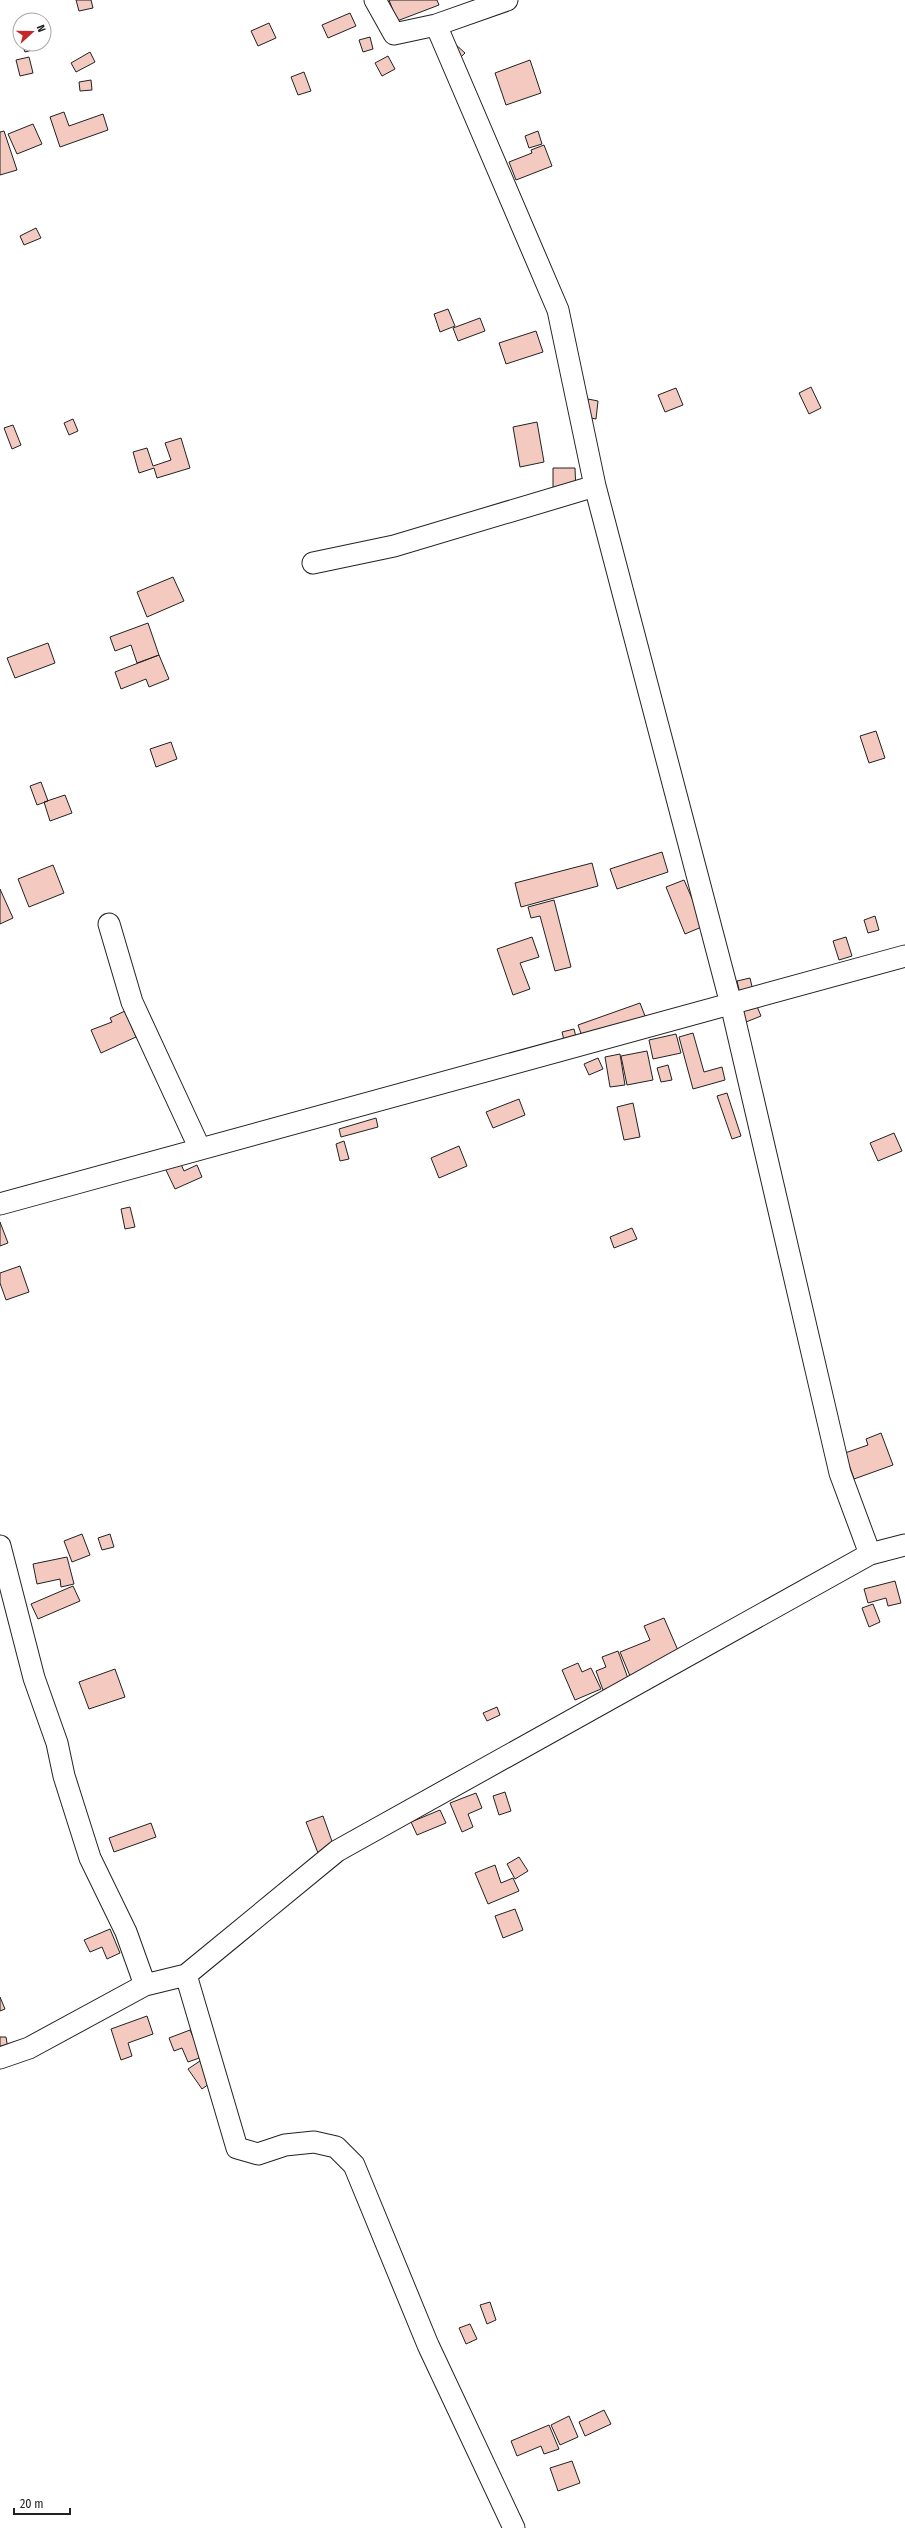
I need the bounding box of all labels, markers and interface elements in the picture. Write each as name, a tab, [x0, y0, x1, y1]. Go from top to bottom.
north arrow	[12, 12, 52, 52]
text: N	[34, 23, 48, 34]
scale bar	[14, 2490, 70, 2516]
text: 20 m	[20, 2497, 44, 2511]

